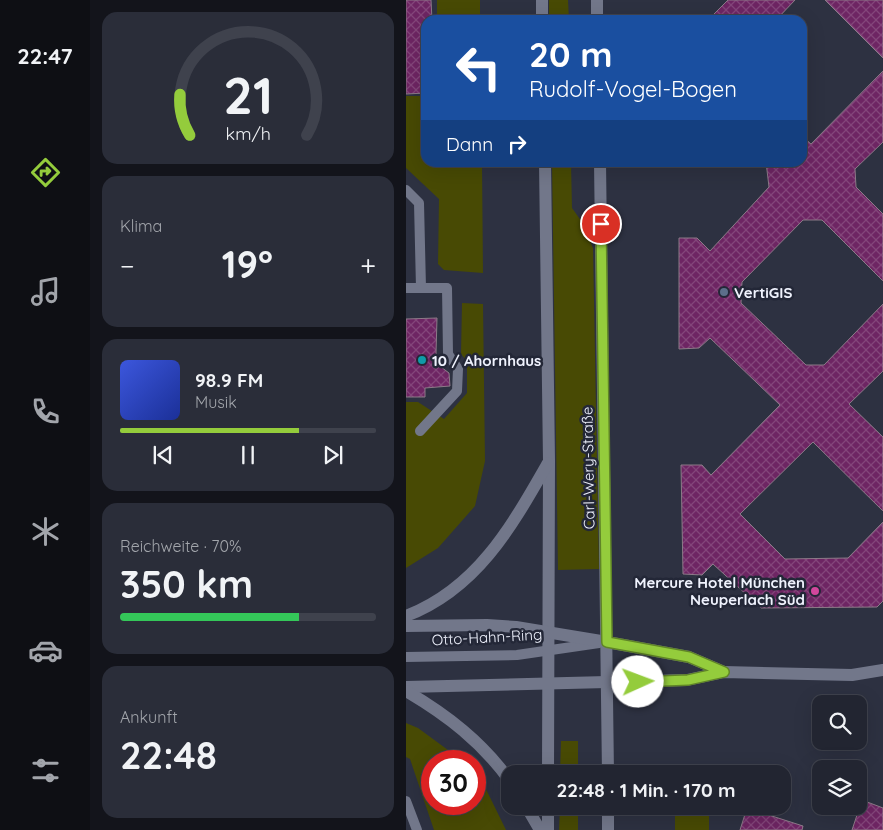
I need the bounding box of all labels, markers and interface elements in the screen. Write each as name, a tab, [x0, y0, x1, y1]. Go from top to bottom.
text: 20 m	[529, 32, 612, 76]
icon: left	[446, 35, 511, 100]
text: 22:47	[17, 42, 73, 70]
text: 21	[223, 62, 273, 127]
text: Rudolf-Vogel-Bogen	[529, 75, 737, 103]
text: km/h	[225, 122, 271, 144]
icon: right	[503, 130, 531, 158]
text: Dann	[446, 132, 493, 156]
icon: directions	[28, 155, 63, 190]
pin	[580, 203, 622, 245]
icon: arrive	[587, 210, 615, 238]
text: Klima	[120, 216, 162, 236]
text: 19°	[222, 240, 273, 288]
text: −	[120, 248, 135, 283]
text: +	[360, 248, 376, 283]
icon: music	[28, 274, 63, 309]
place label: VertiGIS	[734, 283, 792, 302]
marker: VertiGIS	[718, 286, 730, 298]
place label: 10 / Ahornhaus	[432, 351, 541, 370]
marker: 10 / Ahornhaus	[416, 354, 428, 366]
text: 98.9 FM	[195, 368, 263, 392]
text: Musik	[195, 392, 237, 412]
icon: phone	[28, 394, 63, 429]
street label: Carl-Wery-Straße	[577, 407, 599, 529]
icon: previous	[149, 441, 177, 469]
icon: pause	[234, 441, 262, 469]
icon: next	[319, 441, 347, 469]
icon: climate	[28, 514, 63, 549]
text: Reichweite · 70%	[120, 536, 241, 556]
text: 350 km	[120, 560, 253, 608]
place label: Mercure Hotel München Neuperlach Süd	[634, 573, 805, 609]
marker: Mercure Hotel München Neuperlach Süd	[809, 585, 821, 597]
street label: Otto-Hahn-Ring	[431, 625, 543, 649]
icon: car	[28, 633, 63, 668]
position arrow	[611, 655, 663, 707]
map controls	[812, 695, 867, 815]
button: search	[812, 695, 867, 750]
text: Ankunft	[120, 707, 178, 727]
text: 22:48	[120, 731, 217, 779]
speed limit sign: 30	[421, 750, 486, 815]
icon: filters	[28, 753, 63, 788]
button: layers	[812, 760, 867, 815]
text: 22:48 · 1 Min. · 170 m	[556, 778, 736, 802]

